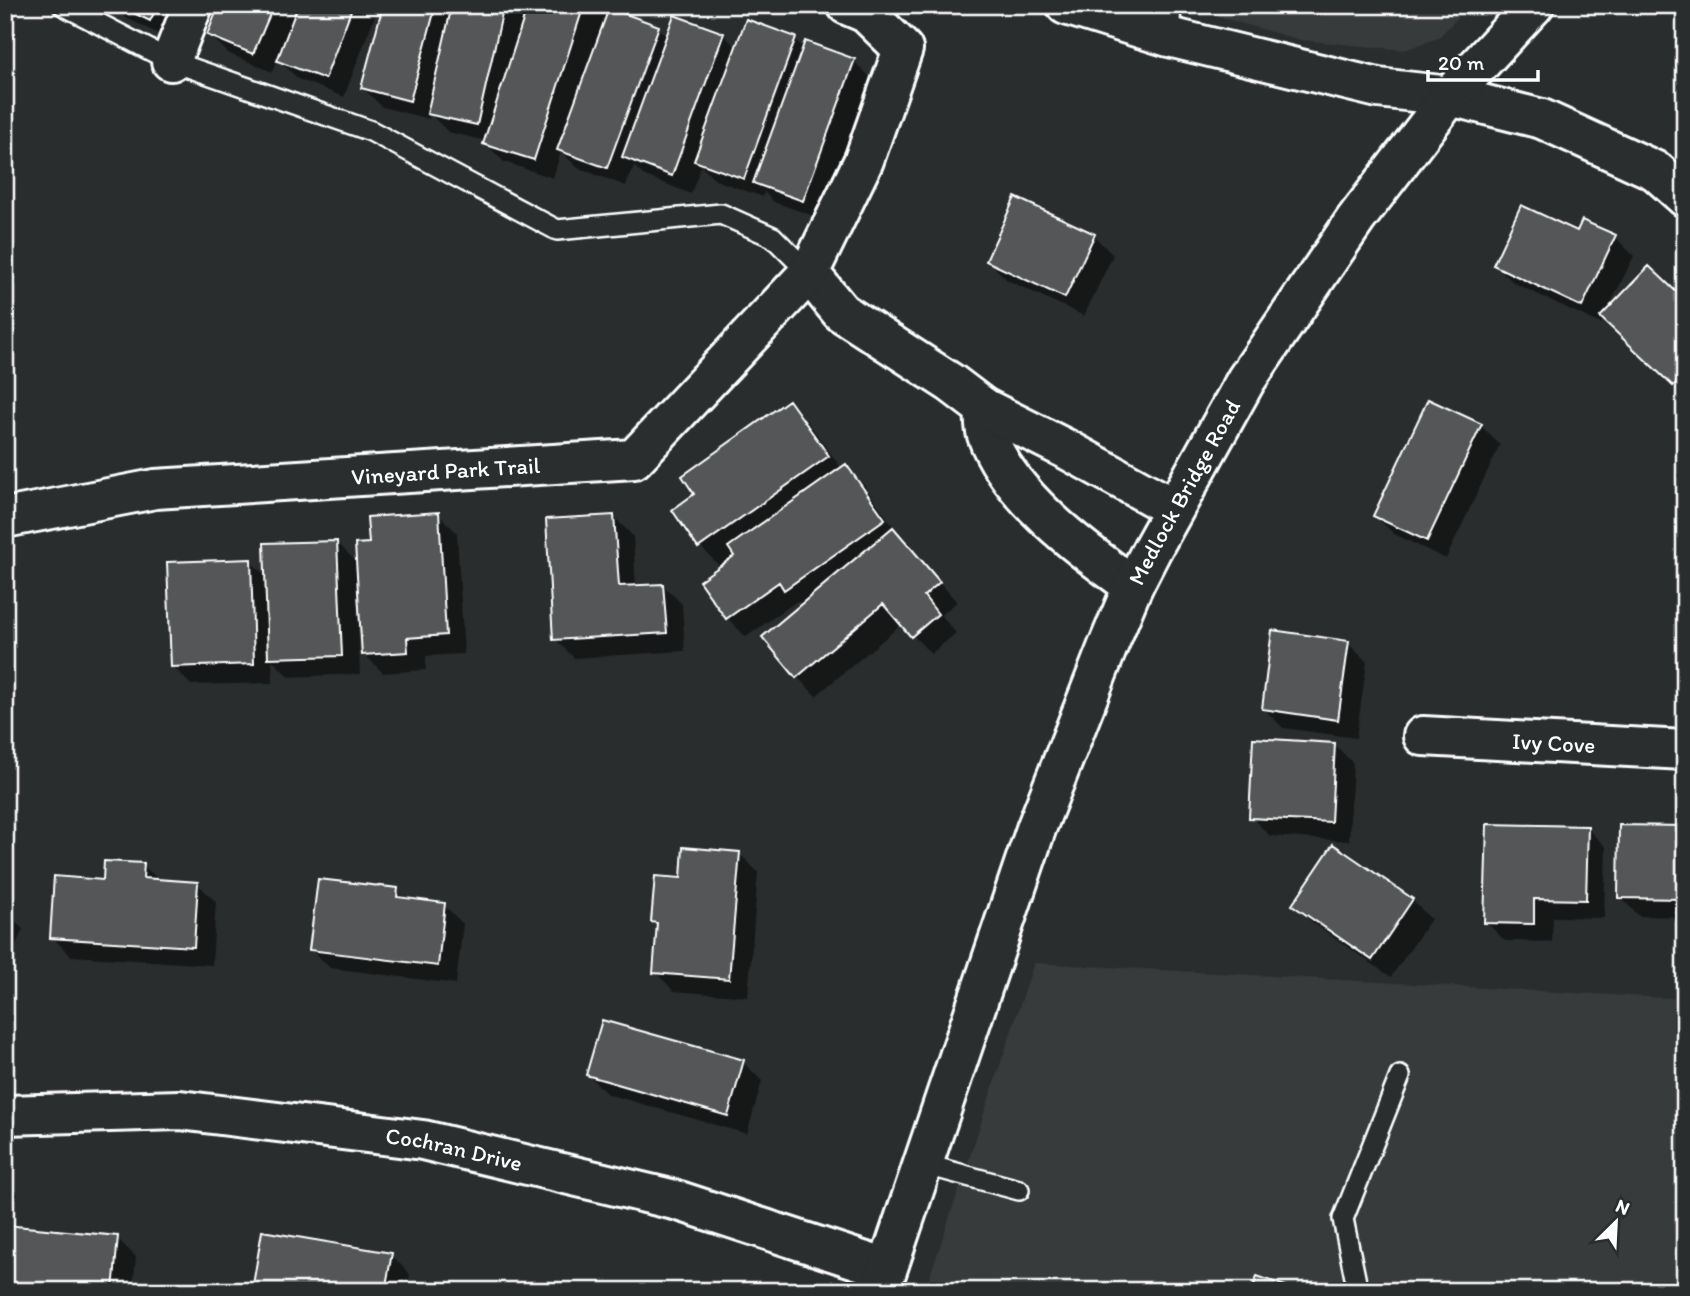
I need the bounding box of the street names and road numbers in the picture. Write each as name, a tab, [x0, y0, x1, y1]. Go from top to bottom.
street label: Medlock Bridge Road	[1122, 395, 1246, 590]
street label: Vineyard Park Trail	[350, 451, 541, 491]
street label: Ivy Cove	[1511, 727, 1596, 759]
street label: Cochran Drive	[384, 1122, 525, 1177]

